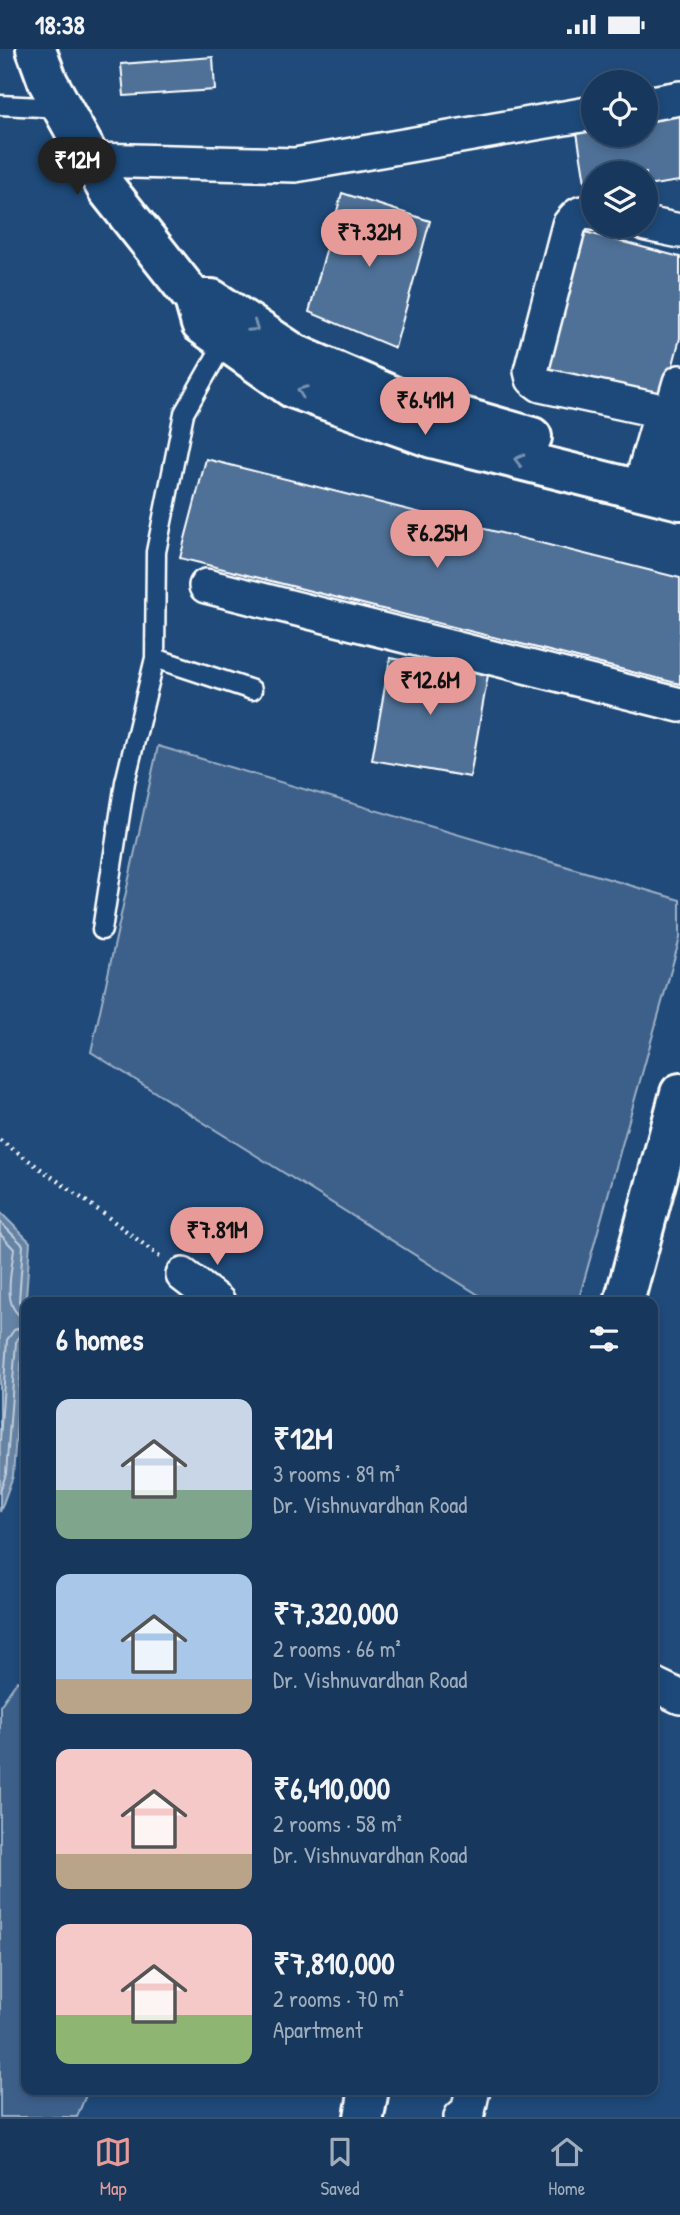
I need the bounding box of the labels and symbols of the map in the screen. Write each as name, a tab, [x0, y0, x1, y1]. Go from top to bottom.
pin: ₹12M	[36, 137, 118, 197]
pin: ₹7.32M	[312, 209, 426, 269]
one-way arrow	[246, 319, 259, 331]
pin: ₹6.41M	[368, 377, 482, 437]
one-way arrow	[297, 386, 309, 400]
one-way arrow	[513, 454, 525, 468]
pin: ₹6.25M	[380, 511, 494, 570]
pin: ₹12.6M	[373, 657, 487, 717]
pin: ₹7.81M	[160, 1207, 274, 1267]

